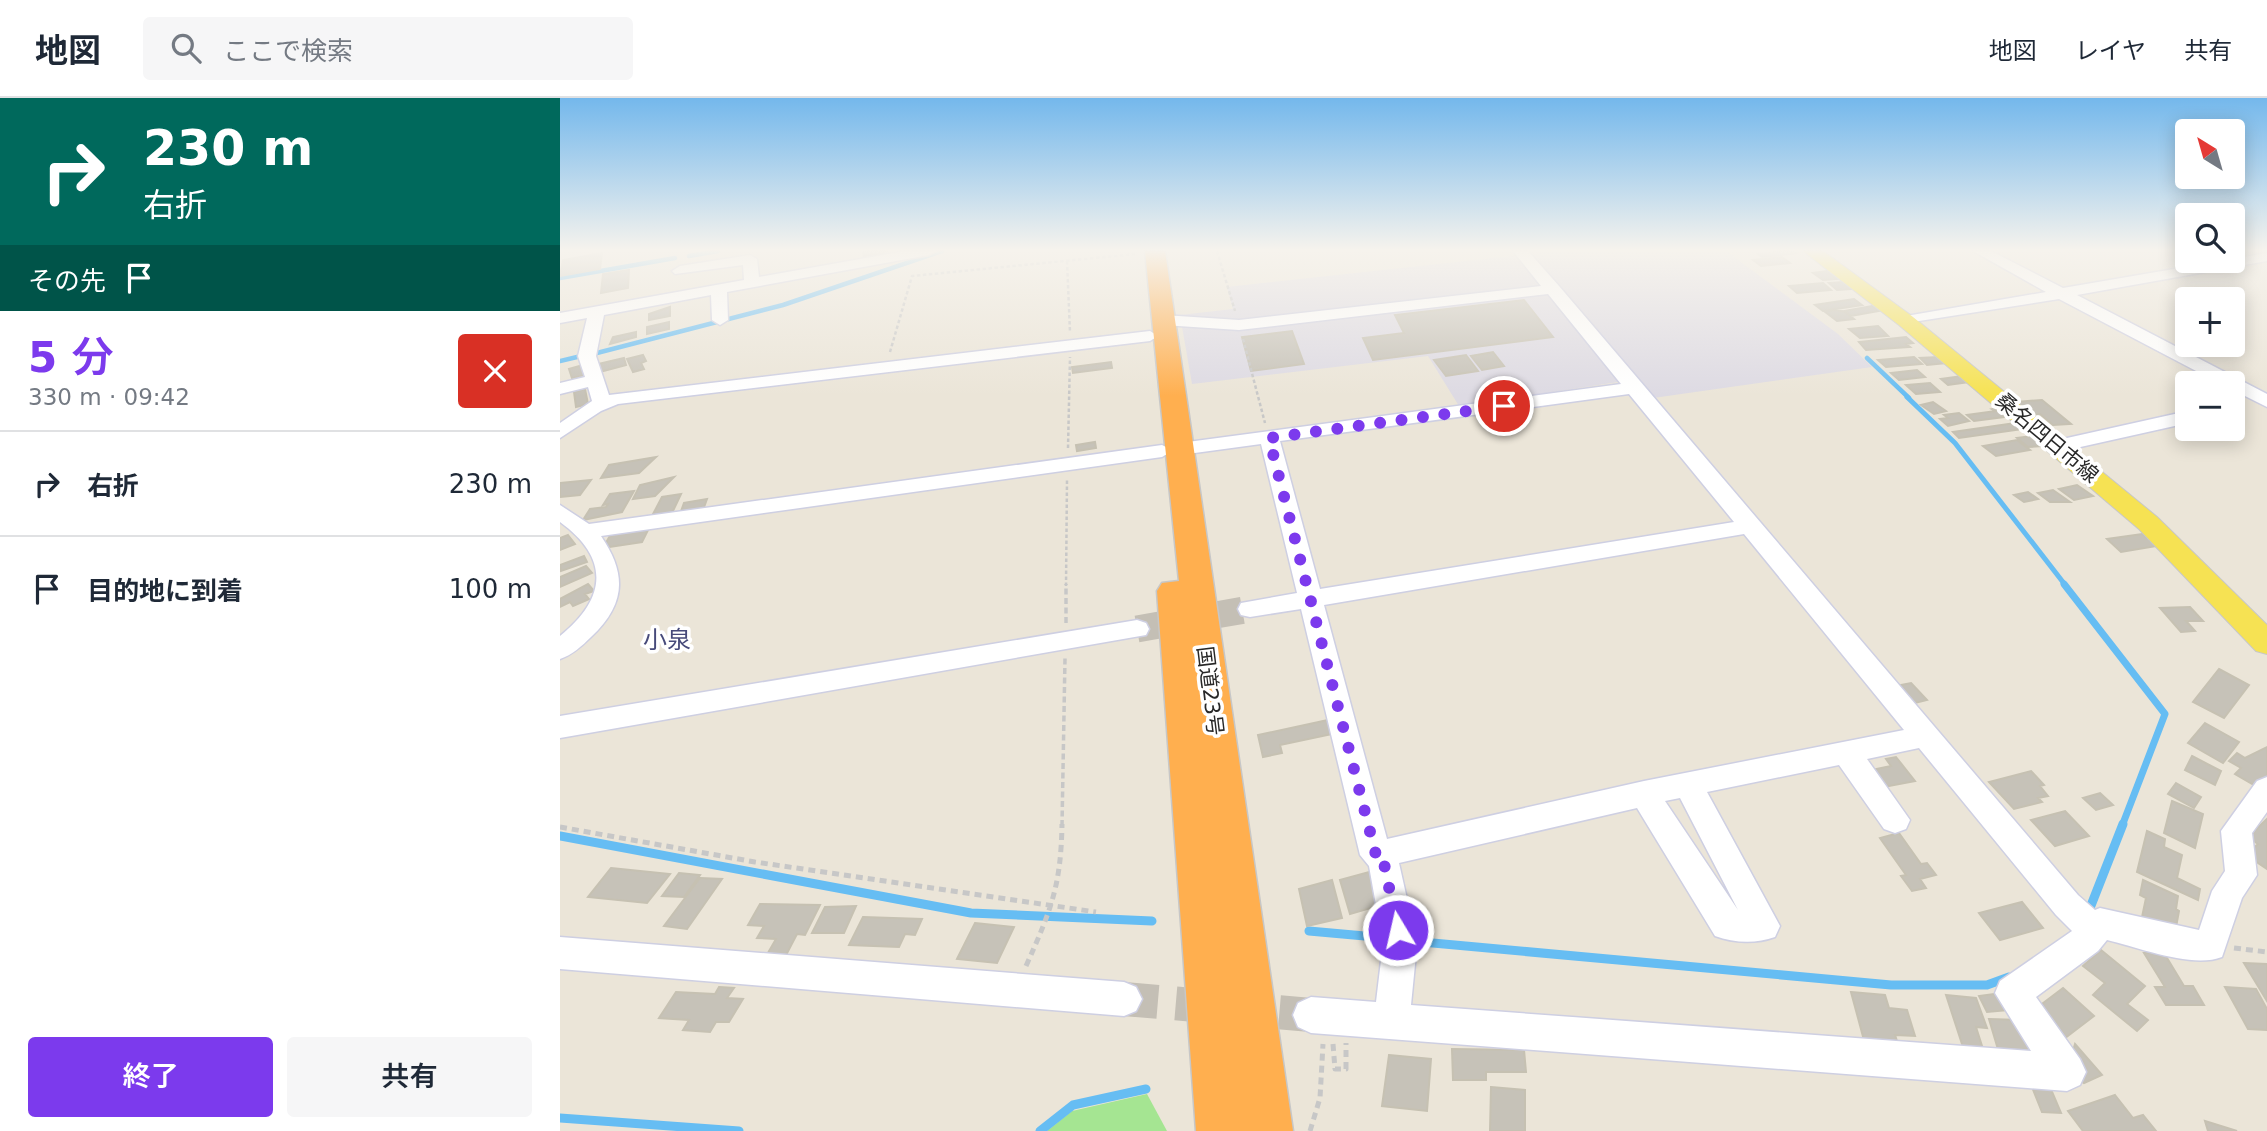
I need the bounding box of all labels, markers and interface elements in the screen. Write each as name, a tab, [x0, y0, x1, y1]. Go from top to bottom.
search box	[143, 17, 633, 80]
icon: search	[167, 29, 205, 67]
text: 地図	[35, 31, 101, 70]
text: ここで検索	[223, 36, 353, 66]
text: 地図	[1989, 37, 2037, 65]
text: レイヤ	[2075, 37, 2146, 65]
text: 共有	[2184, 37, 2232, 65]
north arrow	[2175, 119, 2245, 189]
map controls	[2175, 119, 2245, 441]
text: 230 m	[143, 120, 313, 177]
icon: right	[28, 126, 119, 217]
text: 右折	[143, 186, 207, 224]
button: search	[2175, 203, 2245, 273]
icon: arrive	[120, 259, 158, 297]
text: その先	[28, 266, 106, 296]
button: +	[2175, 287, 2245, 357]
text: 5 分	[28, 333, 114, 382]
button: close	[458, 334, 532, 408]
button: −	[2175, 371, 2245, 441]
pin	[1474, 376, 1534, 436]
text: 330 m · 09:42	[28, 384, 190, 410]
icon: arrive	[1485, 387, 1523, 425]
street label: 桑名四日市線	[1991, 388, 2103, 488]
icon: right	[28, 465, 66, 503]
text: 230 m	[449, 469, 532, 499]
text: 右折	[87, 471, 139, 501]
icon: arrive	[28, 570, 66, 608]
text: 100 m	[449, 574, 532, 604]
text: 目的地に到着	[87, 576, 243, 606]
district label: 小泉	[643, 626, 691, 654]
street label: 国道23号	[1193, 645, 1227, 737]
position arrow	[1361, 893, 1435, 967]
button: 終了	[28, 1037, 273, 1117]
button: 共有	[287, 1037, 532, 1117]

